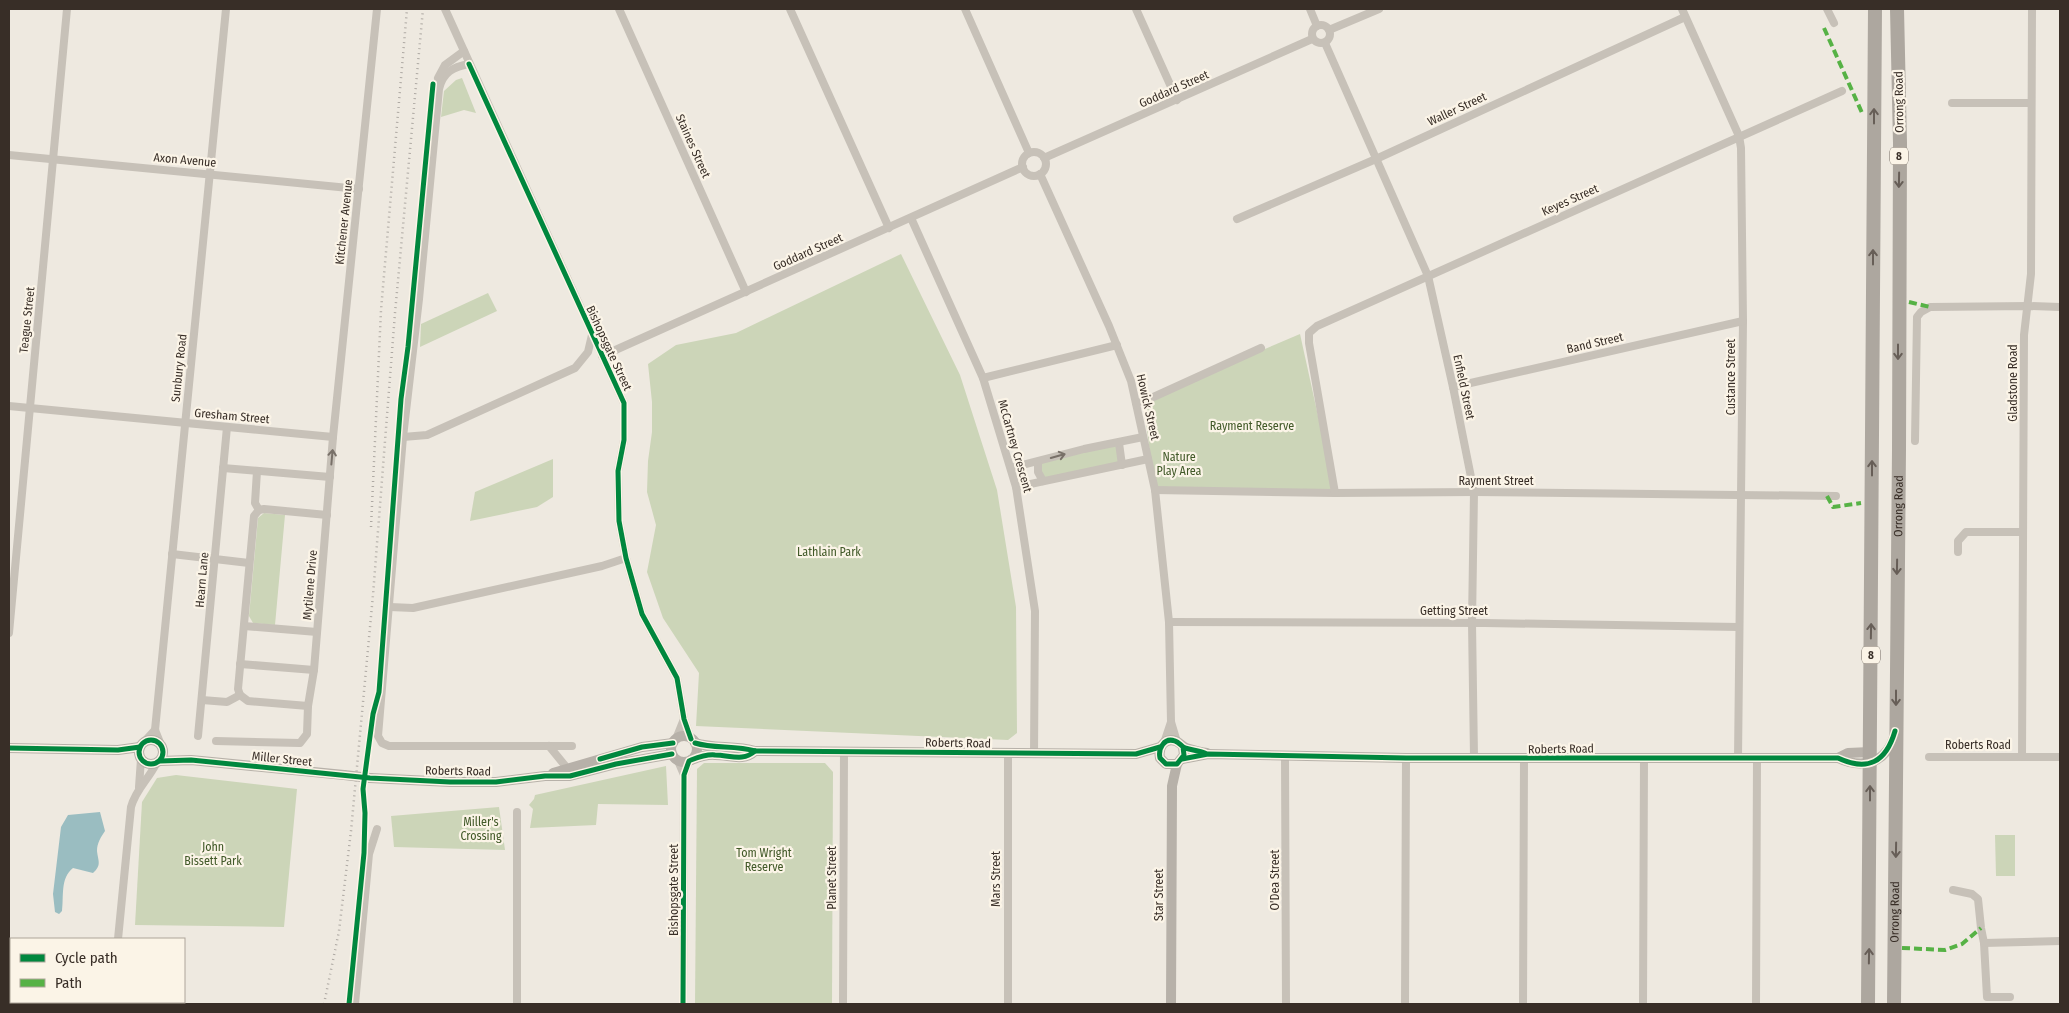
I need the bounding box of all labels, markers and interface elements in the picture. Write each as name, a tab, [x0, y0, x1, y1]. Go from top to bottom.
street label: Goddard Street	[1137, 67, 1211, 111]
street label: Orrong Road	[1891, 71, 1907, 133]
street label: Waller Street	[1425, 89, 1489, 129]
one-way arrow	[1869, 108, 1879, 124]
street label: Staines Street	[673, 112, 713, 180]
road number: 8	[1890, 148, 1908, 164]
street label: Axon Avenue	[153, 150, 217, 170]
one-way arrow	[1894, 172, 1904, 188]
street label: Kitchener Avenue	[333, 179, 355, 265]
street label: Keyes Street	[1539, 181, 1601, 219]
street label: Goddard Street	[771, 230, 845, 274]
one-way arrow	[1868, 250, 1878, 266]
street label: Teague Street	[17, 286, 37, 354]
street label: Bishopsgate Street	[583, 303, 635, 393]
street label: Band Street	[1565, 330, 1625, 356]
street label: Sunbury Road	[168, 333, 190, 403]
street label: Custance Street	[1724, 339, 1738, 415]
one-way arrow	[1893, 343, 1903, 359]
street label: Gladstone Road	[2006, 344, 2020, 422]
street label: Enfield Street	[1450, 353, 1478, 421]
street label: Howick Street	[1134, 373, 1162, 442]
street label: McCartney Crescent	[995, 398, 1035, 494]
street label: Gresham Street	[194, 406, 270, 426]
park label: Rayment Reserve	[1210, 419, 1294, 433]
one-way arrow	[327, 449, 336, 465]
park label: Nature Play Area	[1156, 450, 1202, 478]
one-way arrow	[1050, 451, 1066, 461]
one-way arrow	[1867, 460, 1877, 476]
street label: Rayment Street	[1458, 474, 1534, 488]
street label: Orrong Road	[1891, 475, 1906, 537]
park label: Lathlain Park	[797, 545, 861, 559]
street label: Mytilene Drive	[300, 549, 320, 621]
street label: Hearn Lane	[193, 552, 211, 608]
one-way arrow	[1892, 558, 1902, 574]
street label: Getting Street	[1420, 604, 1488, 618]
one-way arrow	[1866, 623, 1876, 639]
road number: 8	[1862, 646, 1880, 664]
one-way arrow	[1891, 690, 1900, 706]
street label: Roberts Road	[925, 735, 991, 751]
street label: Roberts Road	[1945, 738, 2011, 752]
street label: Roberts Road	[1528, 741, 1594, 757]
street label: Miller Street	[251, 749, 313, 769]
street label: Roberts Road	[425, 763, 491, 779]
one-way arrow	[1865, 785, 1875, 802]
park label: Miller's Crossing	[460, 815, 502, 843]
park label: John Bissett Park	[184, 840, 242, 868]
one-way arrow	[1891, 841, 1901, 857]
street label: Bishopsgate Street	[667, 844, 681, 936]
park label: Tom Wright Reserve	[736, 846, 792, 874]
street label: Planet Street	[825, 846, 839, 910]
street label: O'Dea Street	[1268, 849, 1282, 910]
street label: Mars Street	[989, 851, 1003, 907]
street label: Star Street	[1152, 869, 1166, 921]
street label: Orrong Road	[1888, 881, 1902, 943]
legend	[10, 938, 185, 1003]
one-way arrow	[1864, 948, 1873, 964]
text: Cycle path	[55, 949, 118, 967]
text: Path	[55, 974, 82, 992]

